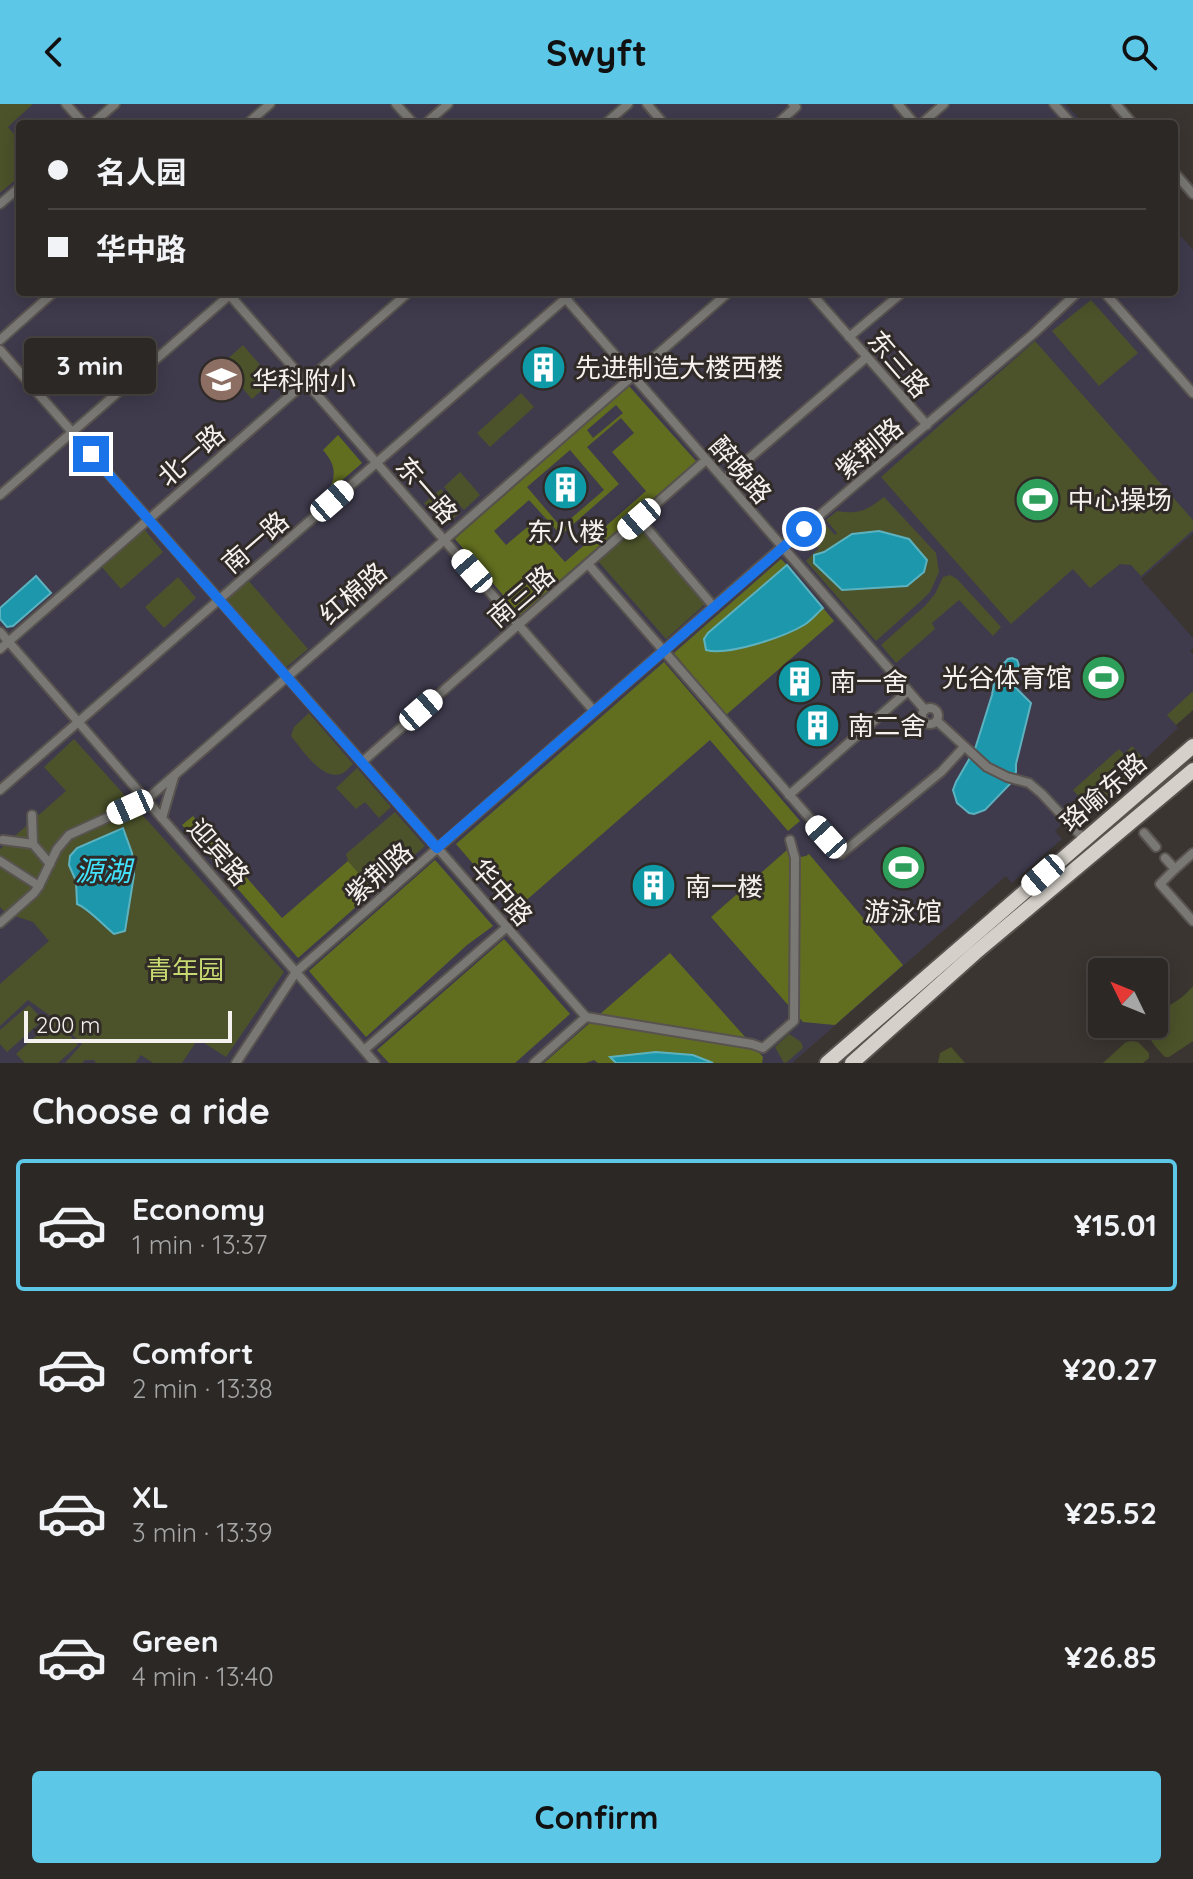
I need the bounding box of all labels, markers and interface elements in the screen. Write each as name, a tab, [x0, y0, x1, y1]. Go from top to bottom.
icon: back	[32, 30, 76, 74]
text: Swyft	[546, 30, 647, 75]
icon: search	[1117, 30, 1161, 74]
text: 名人园	[96, 153, 186, 191]
text: 华中路	[96, 230, 186, 268]
street label: 东三路	[861, 324, 937, 404]
callout: 3 min	[25, 338, 157, 394]
building icon: 先进制造大楼西楼	[520, 343, 568, 391]
text: 3 min	[57, 349, 123, 382]
place label: 先进制造大楼西楼	[575, 351, 783, 384]
school or university icon: 华科附小	[197, 356, 245, 404]
place label: 华科附小	[252, 364, 356, 397]
street label: 紫荆路	[829, 410, 909, 486]
street label: 北一路	[151, 417, 231, 493]
street label: 醉晚路	[703, 430, 779, 510]
route end	[73, 436, 109, 472]
street label: 东一路	[389, 450, 465, 530]
building icon: 东八楼	[542, 464, 590, 512]
sports icon: 中心操场	[1013, 475, 1061, 523]
car	[306, 476, 358, 526]
place label: 中心操场	[1068, 483, 1172, 516]
car	[613, 494, 665, 544]
street label: 南一路	[215, 504, 295, 580]
route start	[786, 511, 822, 547]
place label: 东八楼	[527, 515, 605, 548]
car	[447, 545, 497, 597]
street label: 红棉路	[313, 555, 393, 631]
street label: 南三路	[481, 558, 561, 634]
sports icon: 光谷体育馆	[1079, 653, 1127, 701]
building icon: 南一舍	[775, 657, 823, 705]
place label: 光谷体育馆	[942, 661, 1072, 694]
place label: 南一舍	[830, 665, 908, 698]
car	[395, 685, 447, 735]
building icon: 南二舍	[793, 701, 841, 749]
place label: 南二舍	[848, 709, 926, 742]
street label: 珞喻东路	[1053, 745, 1153, 839]
car	[103, 786, 157, 828]
car	[801, 811, 851, 863]
street label: 迎宾路	[181, 812, 257, 892]
street label: 紫荆路	[339, 835, 419, 911]
sports icon: 游泳馆	[879, 844, 927, 892]
car	[1017, 850, 1069, 900]
street label: 华中路	[464, 852, 540, 932]
water label: 源湖	[75, 853, 135, 888]
building icon: 南一楼	[630, 862, 678, 910]
place label: 南一楼	[685, 870, 763, 903]
place label: 游泳馆	[864, 895, 942, 928]
park label: 青年园	[146, 953, 224, 986]
north arrow	[1088, 958, 1168, 1038]
map controls	[1088, 958, 1168, 1038]
scale bar	[24, 1007, 232, 1043]
text: 200 m	[36, 1011, 100, 1039]
text: Choose a ride	[32, 1088, 270, 1133]
icon: car	[36, 1189, 108, 1261]
text: Economy	[132, 1190, 265, 1228]
text: ¥15.01	[1074, 1206, 1157, 1244]
text: 1 min · 13:37	[132, 1228, 267, 1261]
icon: car	[36, 1333, 108, 1405]
text: Comfort	[132, 1334, 253, 1372]
text: ¥20.27	[1063, 1350, 1157, 1388]
text: 2 min · 13:38	[132, 1372, 273, 1405]
icon: car	[36, 1477, 108, 1549]
text: XL	[132, 1478, 169, 1516]
text: ¥25.52	[1064, 1494, 1157, 1532]
text: 3 min · 13:39	[132, 1516, 273, 1549]
icon: car	[36, 1621, 108, 1693]
text: Green	[132, 1622, 219, 1660]
text: ¥26.85	[1064, 1638, 1157, 1676]
text: 4 min · 13:40	[132, 1660, 274, 1693]
button: Confirm	[32, 1771, 1161, 1863]

